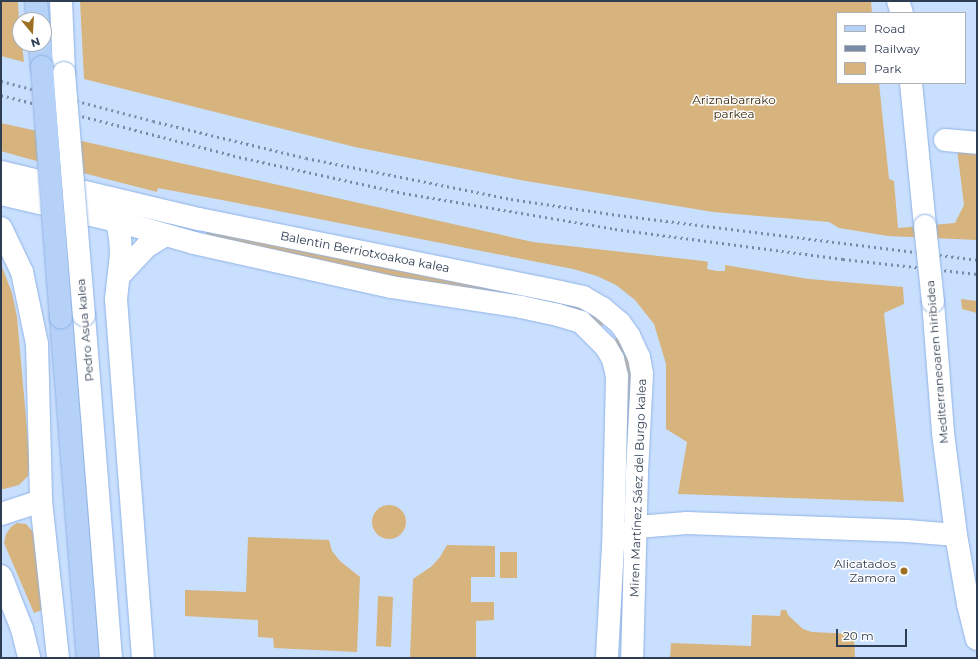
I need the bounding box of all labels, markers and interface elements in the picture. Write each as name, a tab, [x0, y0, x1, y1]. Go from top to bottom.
north arrow	[12, 12, 52, 52]
legend	[836, 12, 966, 84]
text: Road	[874, 21, 905, 36]
text: N	[29, 34, 42, 50]
text: Railway	[874, 41, 920, 56]
text: Park	[874, 61, 901, 76]
park label: Ariznabarrako parkea	[692, 93, 776, 121]
street label: Balentin Berriotxoakoa kalea	[279, 228, 451, 276]
street label: Pedro Asua kalea	[73, 278, 97, 382]
street label: Mediterraneoaren hiribidea	[923, 280, 951, 444]
street label: Miren Martínez Sáez del Burgo kalea	[627, 378, 649, 598]
place label: Alicatados Zamora	[834, 557, 896, 585]
marker: Alicatados Zamora	[899, 566, 909, 576]
scale bar	[838, 621, 909, 647]
text: 20 m	[843, 628, 874, 643]

